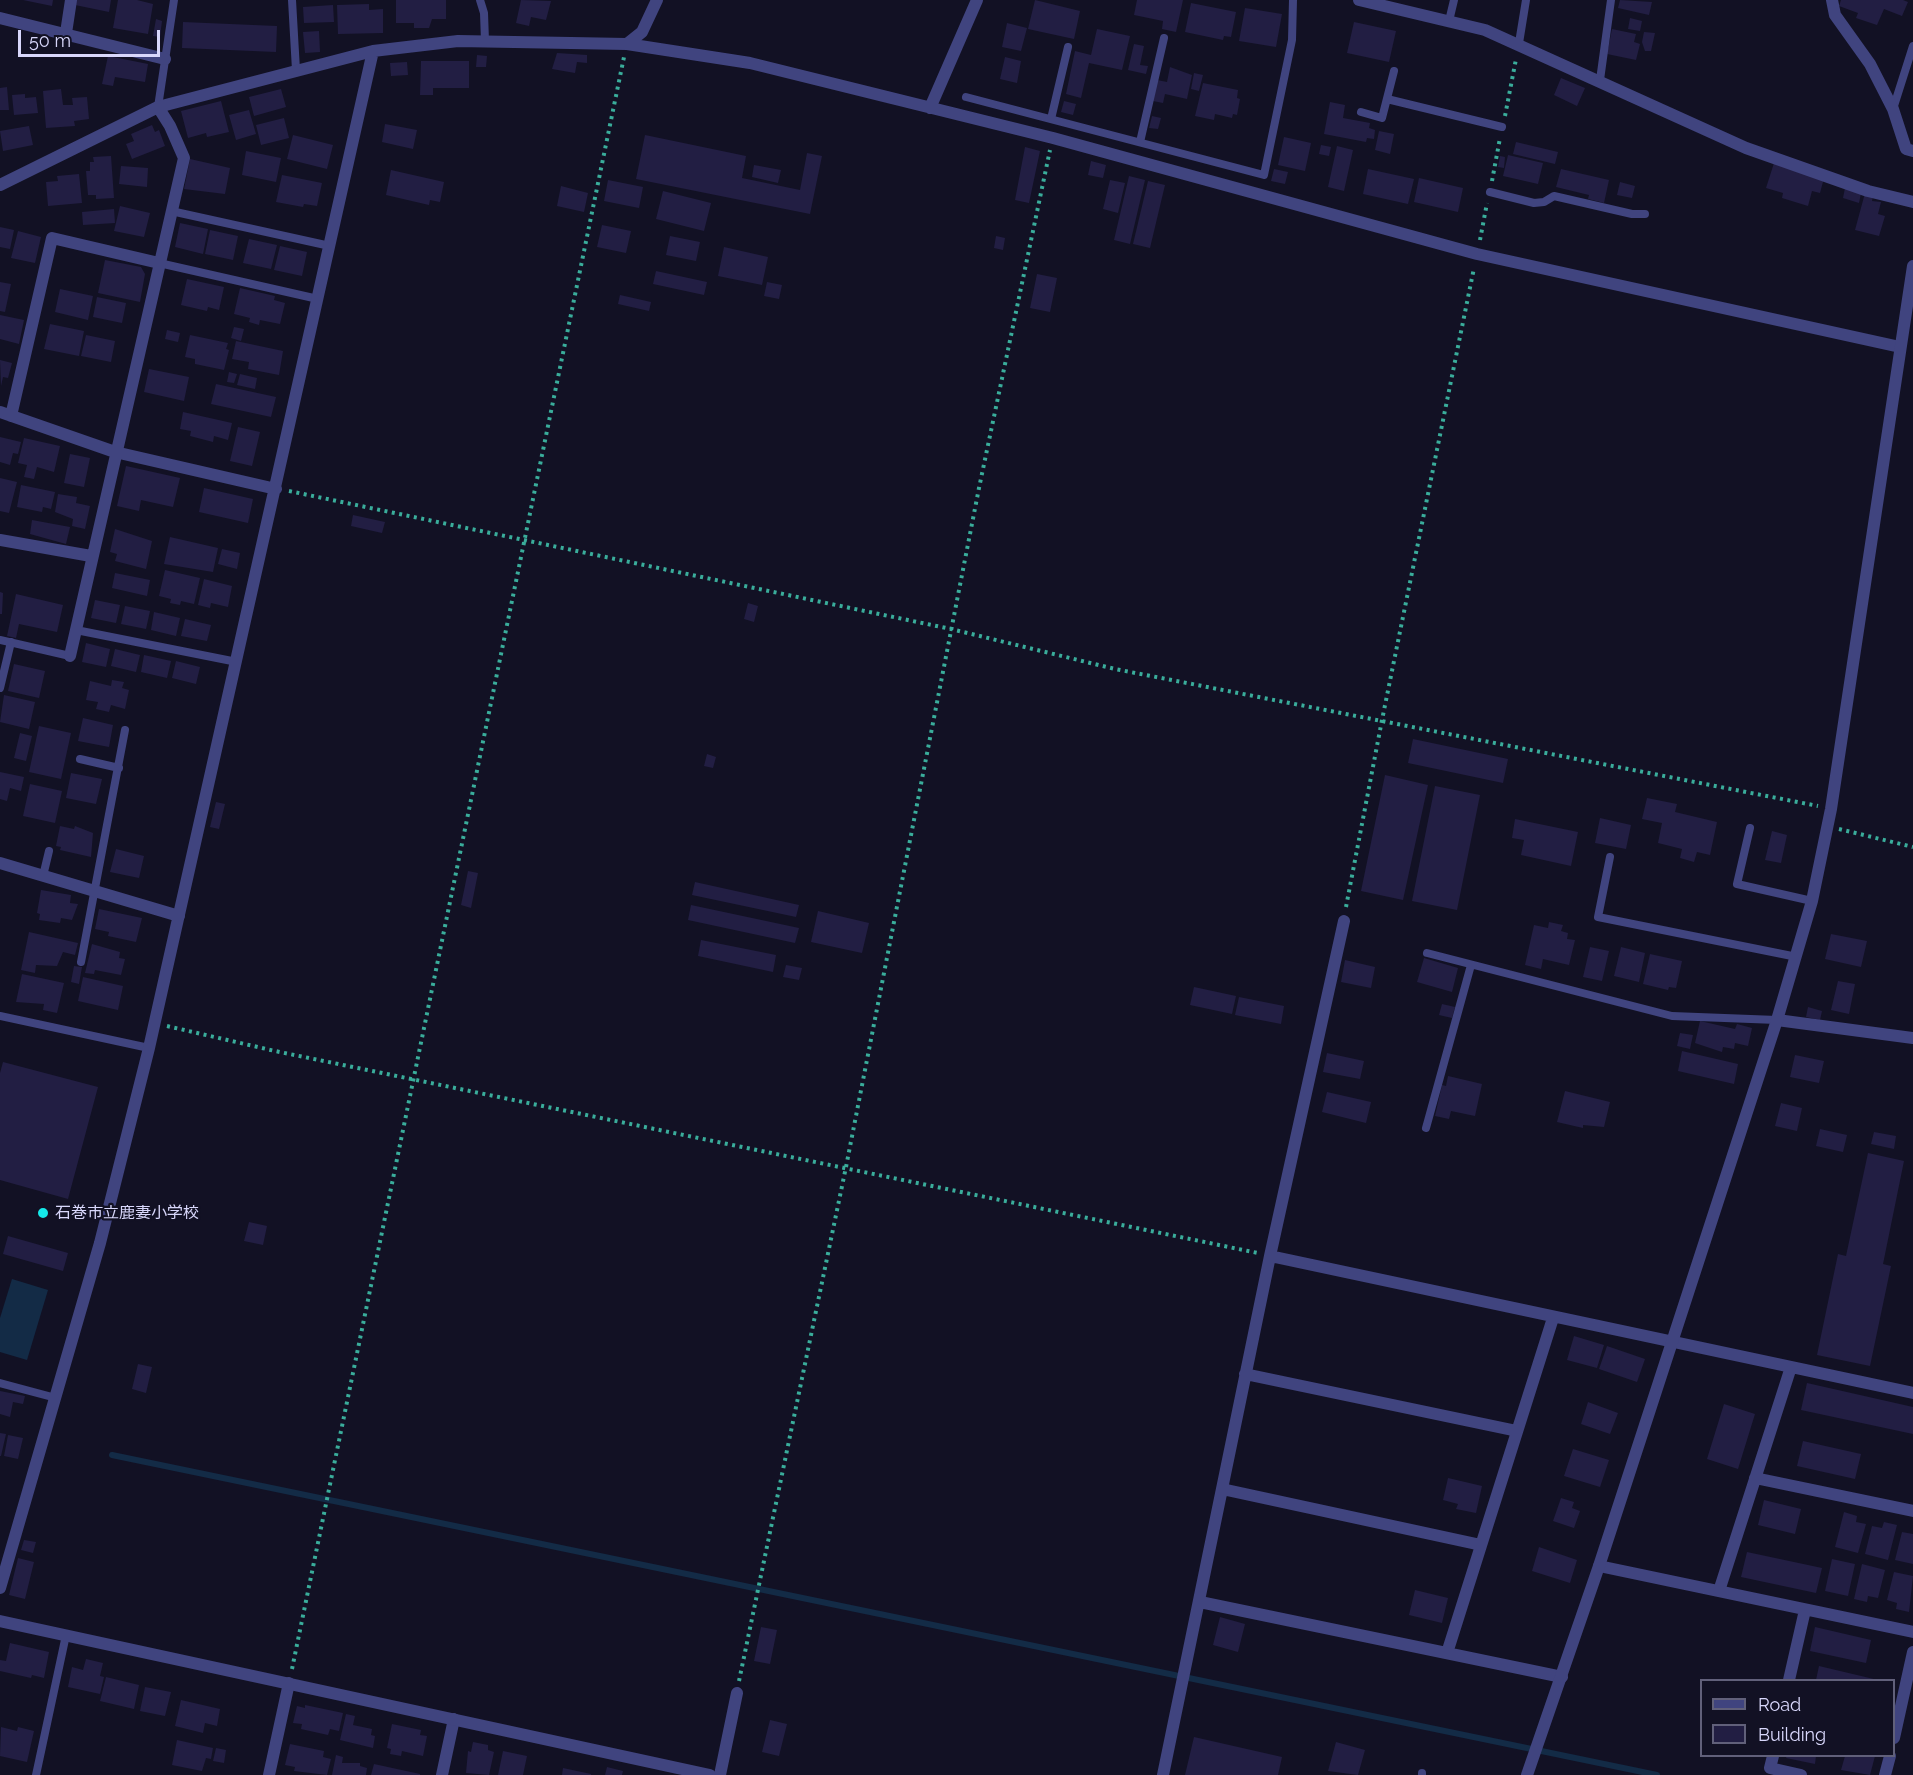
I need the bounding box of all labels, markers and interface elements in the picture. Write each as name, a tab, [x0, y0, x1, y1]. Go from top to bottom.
scale bar	[21, 18, 164, 56]
text: 50 m	[29, 30, 71, 51]
place label: 石巻市立鹿妻小学校	[55, 1203, 199, 1223]
marker: 石巻市立鹿妻小学校	[36, 1206, 50, 1220]
legend	[1700, 1679, 1895, 1757]
text: Road	[1758, 1694, 1801, 1715]
text: Building	[1758, 1724, 1826, 1745]

